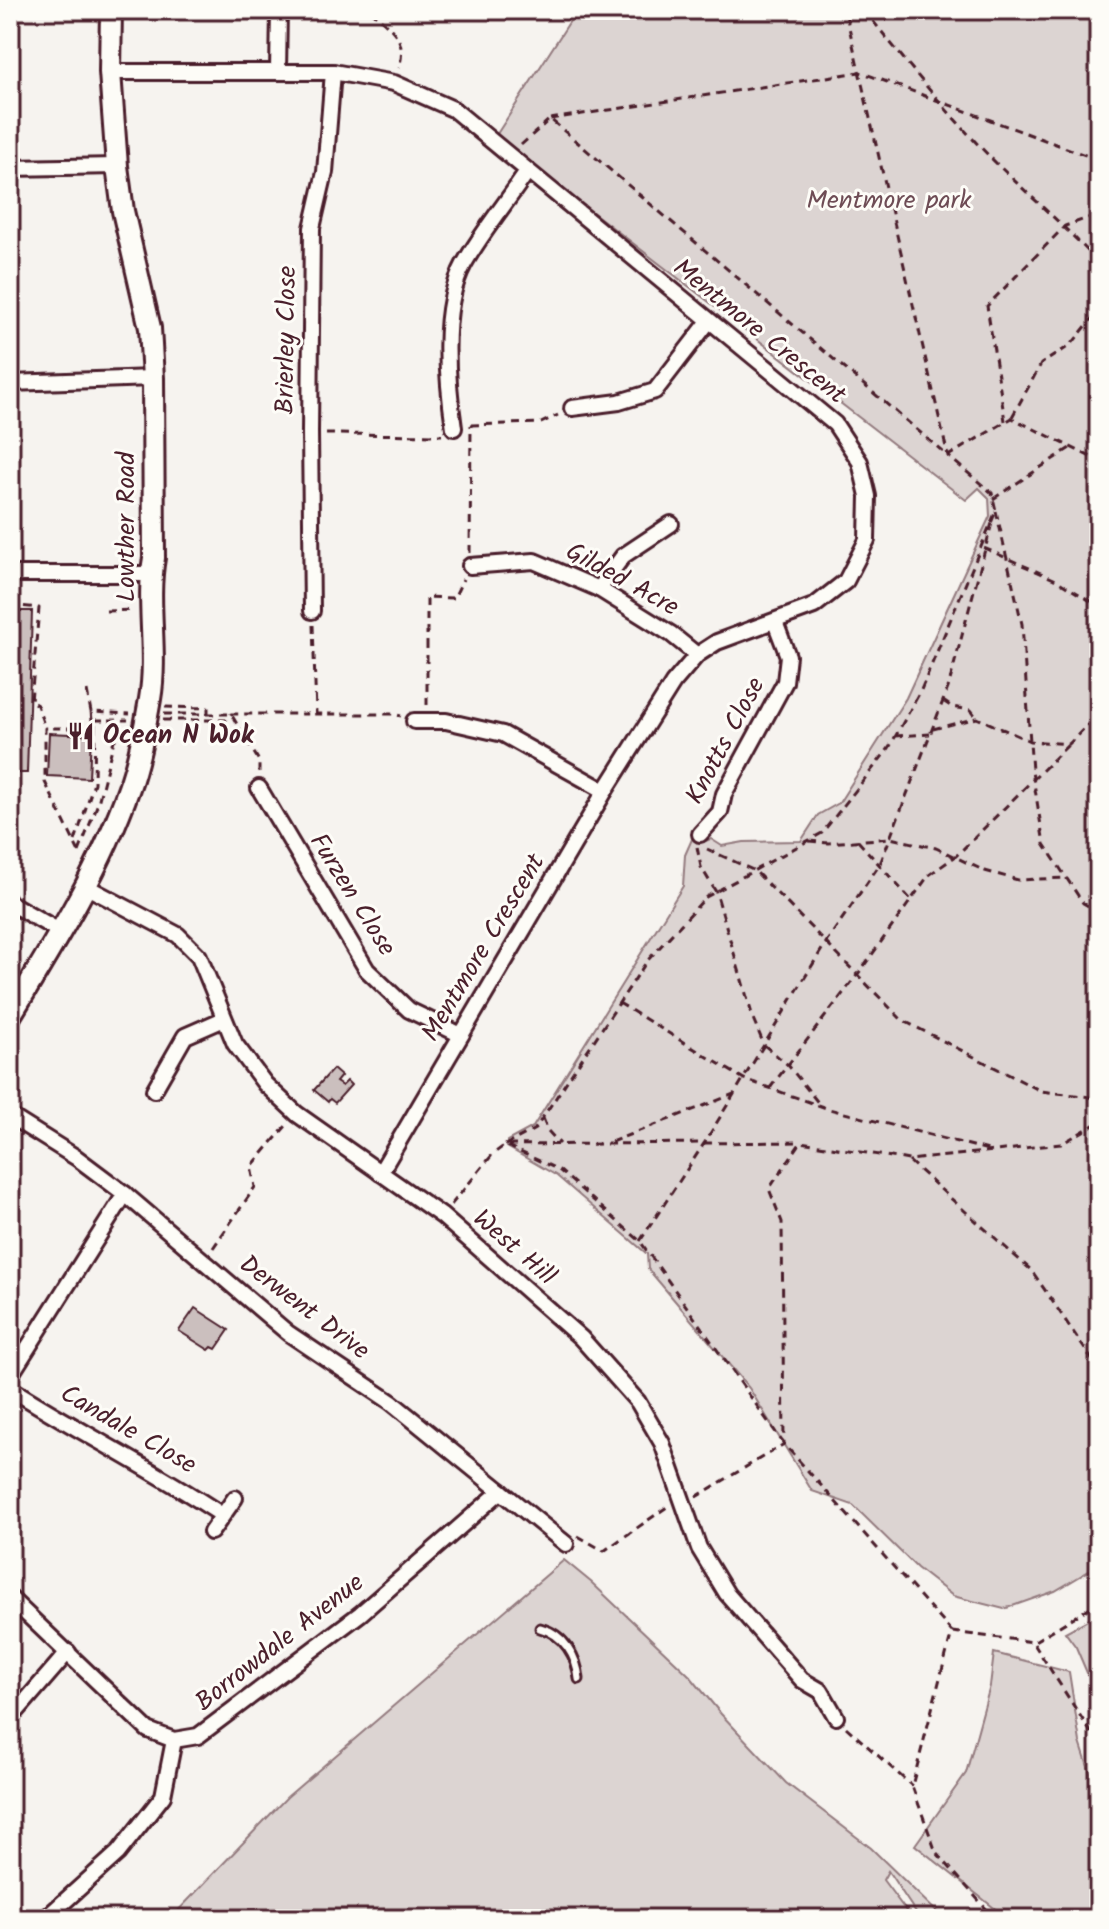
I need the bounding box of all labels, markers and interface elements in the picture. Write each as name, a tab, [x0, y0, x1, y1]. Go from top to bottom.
park label: Mentmore park	[807, 180, 972, 222]
street label: Mentmore Crescent	[663, 248, 856, 416]
street label: Brierley Close	[265, 265, 309, 415]
street label: Lowther Road	[106, 451, 148, 602]
street label: Gilded Acre	[558, 532, 687, 629]
street label: Knotts Close	[675, 669, 777, 812]
place label: Ocean N Wok	[103, 715, 255, 757]
restaurant icon: Ocean N Wok	[66, 721, 96, 751]
street label: Furzen Close	[297, 825, 407, 965]
street label: Mentmore Crescent	[411, 845, 557, 1050]
street label: West Hill	[463, 1199, 565, 1297]
street label: Derwent Drive	[230, 1245, 379, 1372]
street label: Candale Close	[52, 1374, 204, 1486]
street label: Borrowdale Avenue	[186, 1563, 374, 1723]

